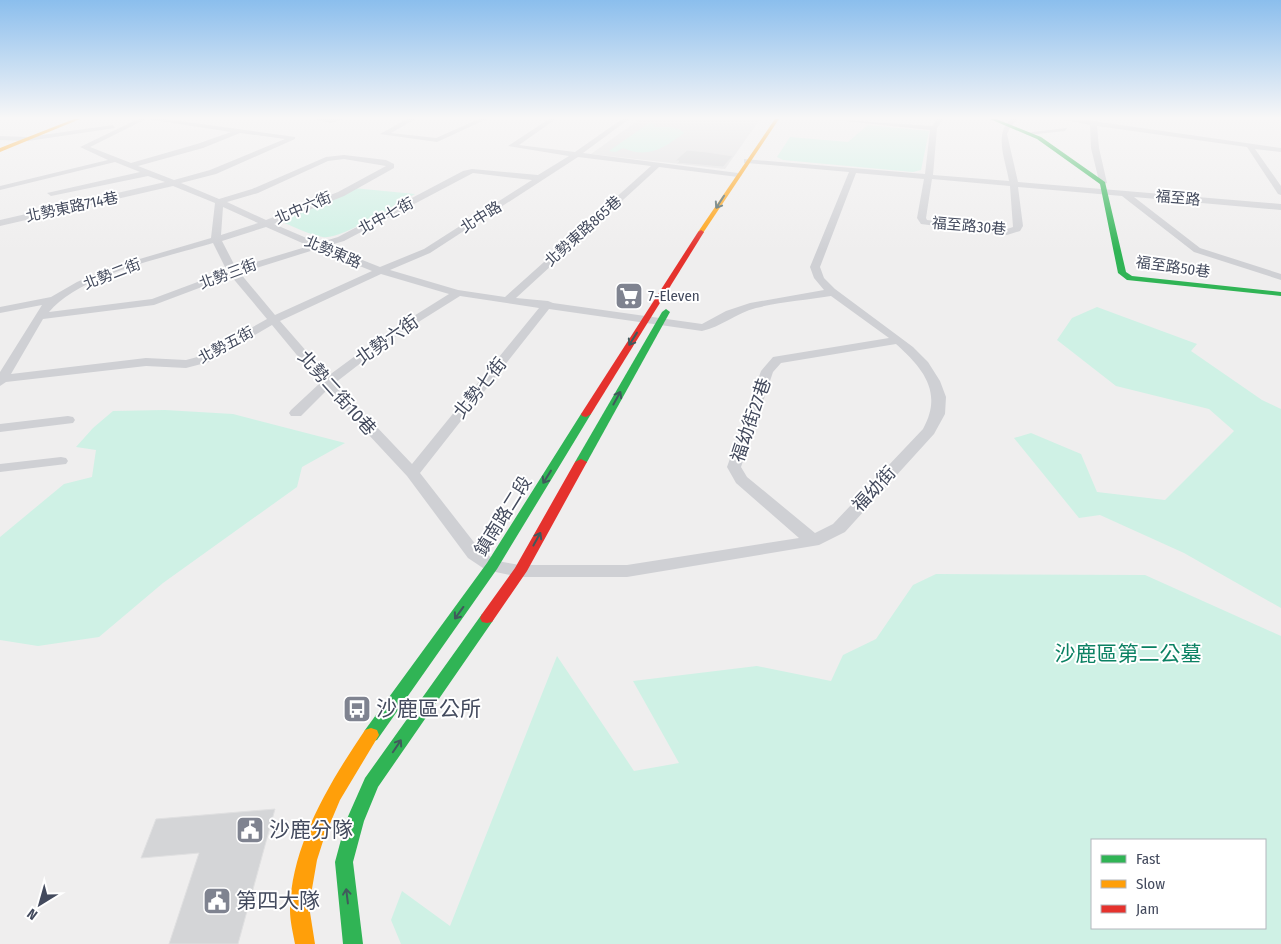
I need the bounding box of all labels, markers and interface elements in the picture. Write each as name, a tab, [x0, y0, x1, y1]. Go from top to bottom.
street label: 福至路	[1155, 187, 1201, 209]
street label: 北勢東路714巷	[24, 188, 120, 226]
street label: 北中六街	[272, 188, 334, 228]
street label: 北勢東路865巷	[541, 192, 625, 270]
street label: 北中七街	[355, 194, 417, 238]
one-way arrow	[715, 195, 726, 209]
street label: 北中路	[457, 197, 505, 237]
street label: 福至路30巷	[931, 214, 1007, 238]
street label: 北勢東路	[302, 232, 364, 272]
street label: 福至路50巷	[1135, 253, 1211, 281]
street label: 北勢二街	[81, 255, 143, 293]
street label: 北勢三街	[197, 255, 259, 293]
supermarket icon: 7-Eleven	[614, 281, 644, 311]
place label: 7-Eleven	[648, 287, 700, 305]
street label: 北勢六街	[351, 310, 423, 370]
street label: 北勢五街	[195, 323, 257, 367]
one-way arrow	[627, 331, 637, 345]
street label: 北勢二街10巷	[293, 346, 381, 440]
street label: 北勢七街	[449, 353, 511, 423]
street label: 福幼街27巷	[726, 375, 776, 465]
one-way arrow	[612, 390, 622, 405]
street label: 福幼街	[848, 462, 900, 516]
one-way arrow	[542, 470, 552, 484]
street label: 鎮南路二段	[470, 472, 536, 560]
one-way arrow	[532, 532, 542, 547]
one-way arrow	[453, 606, 464, 619]
park label: 沙鹿區第二公墓	[1055, 641, 1202, 667]
bus stop icon: 沙鹿區公所	[342, 694, 372, 724]
place label: 沙鹿區公所	[376, 696, 481, 722]
one-way arrow	[392, 739, 402, 753]
public building icon: 沙鹿分隊	[235, 815, 265, 845]
place label: 沙鹿分隊	[269, 817, 353, 843]
legend	[1091, 839, 1266, 929]
text: Fast	[1136, 850, 1160, 868]
text: Slow	[1136, 875, 1165, 893]
north arrow	[15, 879, 65, 929]
public building icon: 第四大隊	[202, 886, 232, 916]
place label: 第四大隊	[236, 888, 320, 914]
one-way arrow	[342, 888, 352, 904]
text: Jam	[1136, 900, 1159, 918]
text: N	[24, 905, 41, 923]

